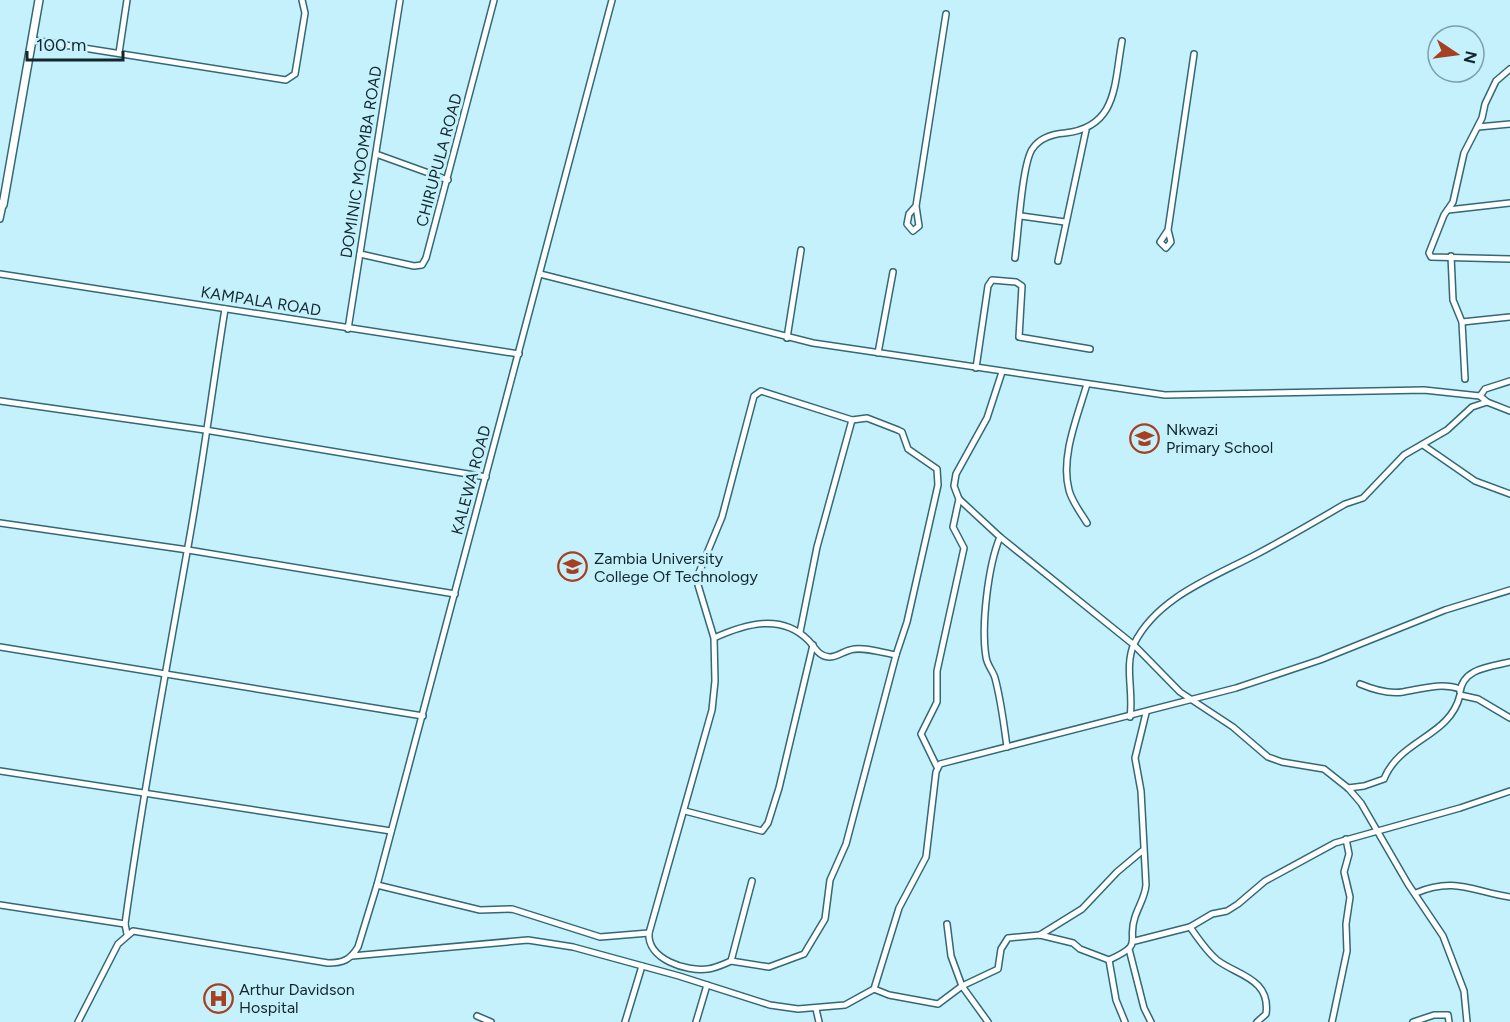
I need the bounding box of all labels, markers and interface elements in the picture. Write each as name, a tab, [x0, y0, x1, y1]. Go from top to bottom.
scale bar	[27, 24, 123, 62]
north arrow	[1426, 24, 1486, 84]
text: 100 m	[36, 34, 86, 56]
text: N	[1459, 49, 1481, 65]
street label: DOMINIC MOOMBA ROAD	[336, 65, 386, 259]
street label: CHIRUPULA ROAD	[412, 91, 466, 229]
street label: KAMPALA ROAD	[199, 282, 323, 320]
place label: Nkwazi Primary School	[1166, 420, 1273, 457]
school or university icon: Nkwazi Primary School	[1129, 422, 1161, 454]
street label: KALEWA ROAD	[447, 423, 495, 537]
place label: Zambia University College Of Technology	[594, 549, 759, 586]
school or university icon: Zambia University College Of Technology	[557, 551, 589, 583]
place label: Arthur Davidson Hospital	[239, 980, 355, 1017]
hospital icon: Arthur Davidson Hospital	[202, 982, 234, 1014]

